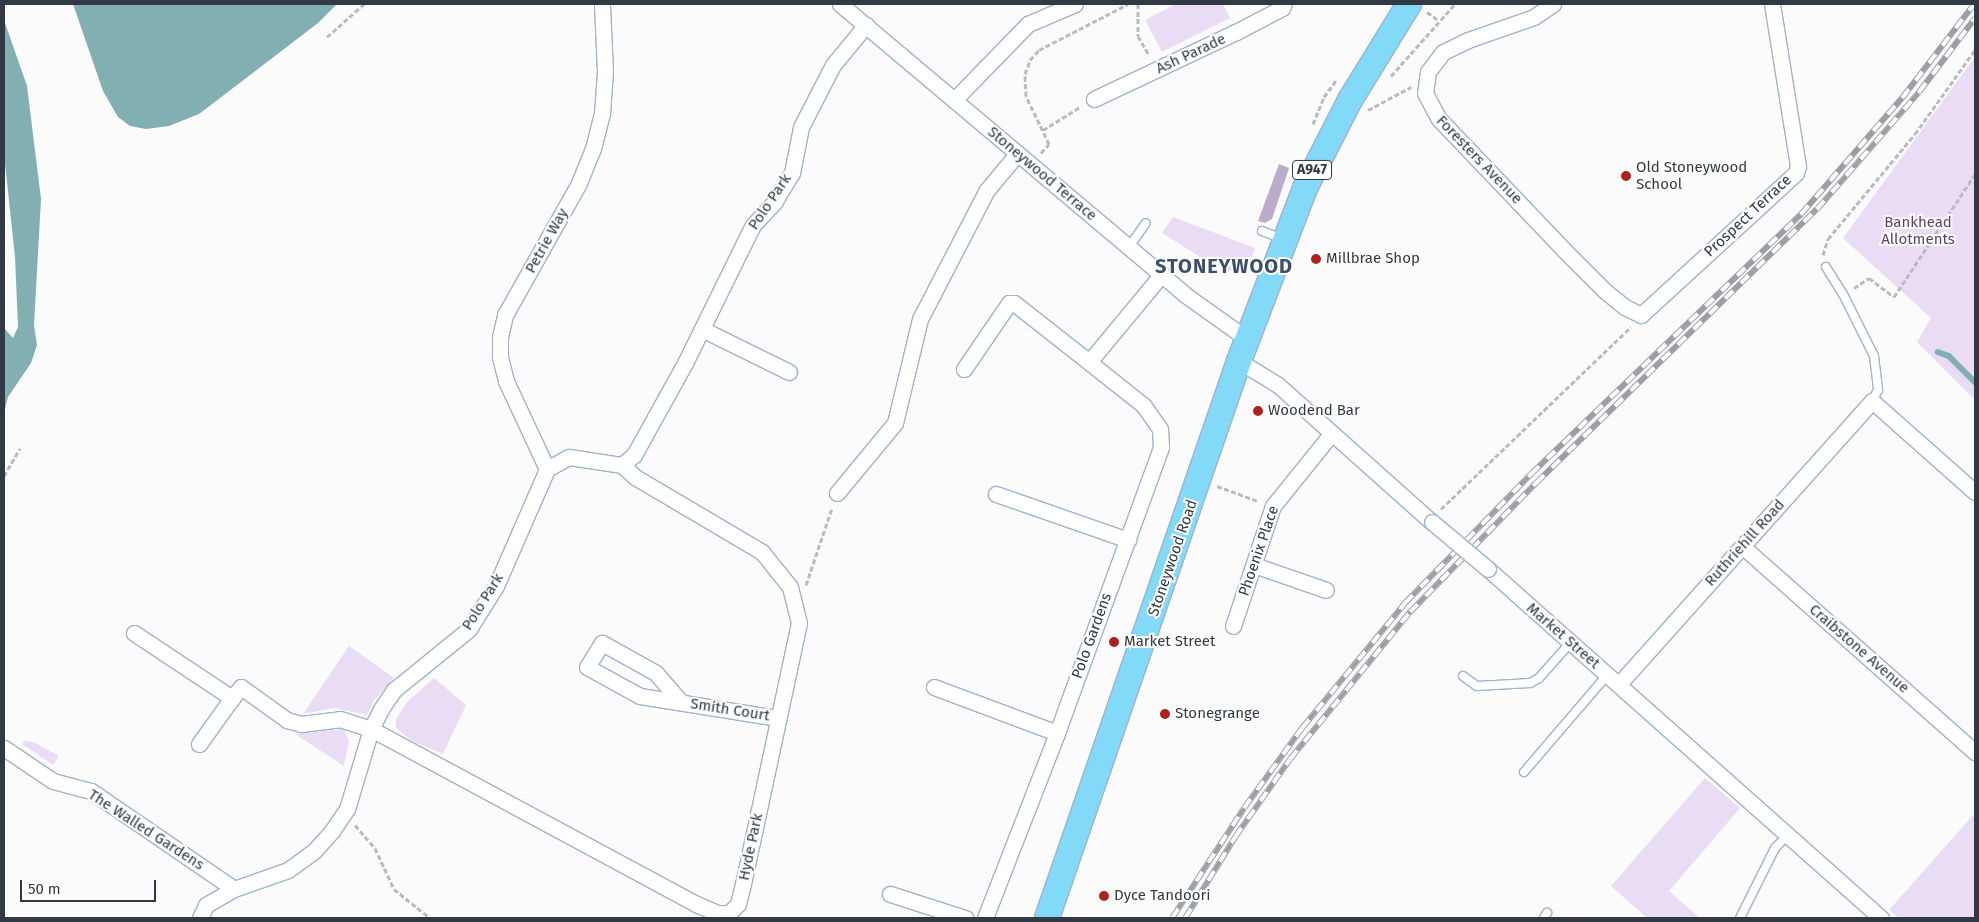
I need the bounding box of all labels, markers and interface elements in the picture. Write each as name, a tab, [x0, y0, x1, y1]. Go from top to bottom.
street label: Ash Parade	[1153, 30, 1229, 78]
street label: Foresters Avenue	[1432, 112, 1526, 208]
street label: Stoneywood Terrace	[984, 123, 1100, 225]
road number: A947	[1292, 158, 1332, 182]
place label: Old Stoneywood School	[1636, 158, 1747, 193]
marker: Old Stoneywood School	[1620, 170, 1632, 182]
street label: Polo Park	[745, 171, 795, 233]
street label: Prospect Terrace	[1701, 171, 1795, 261]
street label: Petrie Way	[522, 205, 572, 277]
park label: Bankhead Allotments	[1881, 213, 1955, 248]
place label: Millbrae Shop	[1326, 250, 1420, 268]
marker: Millbrae Shop	[1310, 253, 1322, 265]
district label: STONEYWOOD	[1154, 254, 1294, 278]
place label: Woodend Bar	[1268, 402, 1360, 420]
marker: Woodend Bar	[1252, 405, 1264, 417]
street label: Ruthriehill Road	[1701, 496, 1789, 590]
street label: Stoneywood Road	[1145, 497, 1201, 619]
street label: Phoenix Place	[1235, 503, 1283, 599]
street label: Polo Park	[459, 570, 507, 634]
street label: Polo Gardens	[1068, 591, 1116, 681]
street label: Market Street	[1523, 599, 1603, 673]
street label: Craibstone Avenue	[1805, 601, 1913, 697]
place label: Market Street	[1124, 633, 1215, 651]
marker: Market Street	[1108, 636, 1120, 648]
street label: Smith Court	[689, 695, 771, 725]
place label: Stonegrange	[1175, 705, 1260, 723]
marker: Stonegrange	[1159, 708, 1171, 720]
street label: The Walled Gardens	[85, 786, 207, 874]
street label: Hyde Park	[735, 812, 767, 882]
scale bar	[22, 870, 159, 902]
text: 50 m	[28, 880, 61, 898]
place label: Dyce Tandoori	[1114, 887, 1210, 905]
marker: Dyce Tandoori	[1098, 890, 1110, 902]

